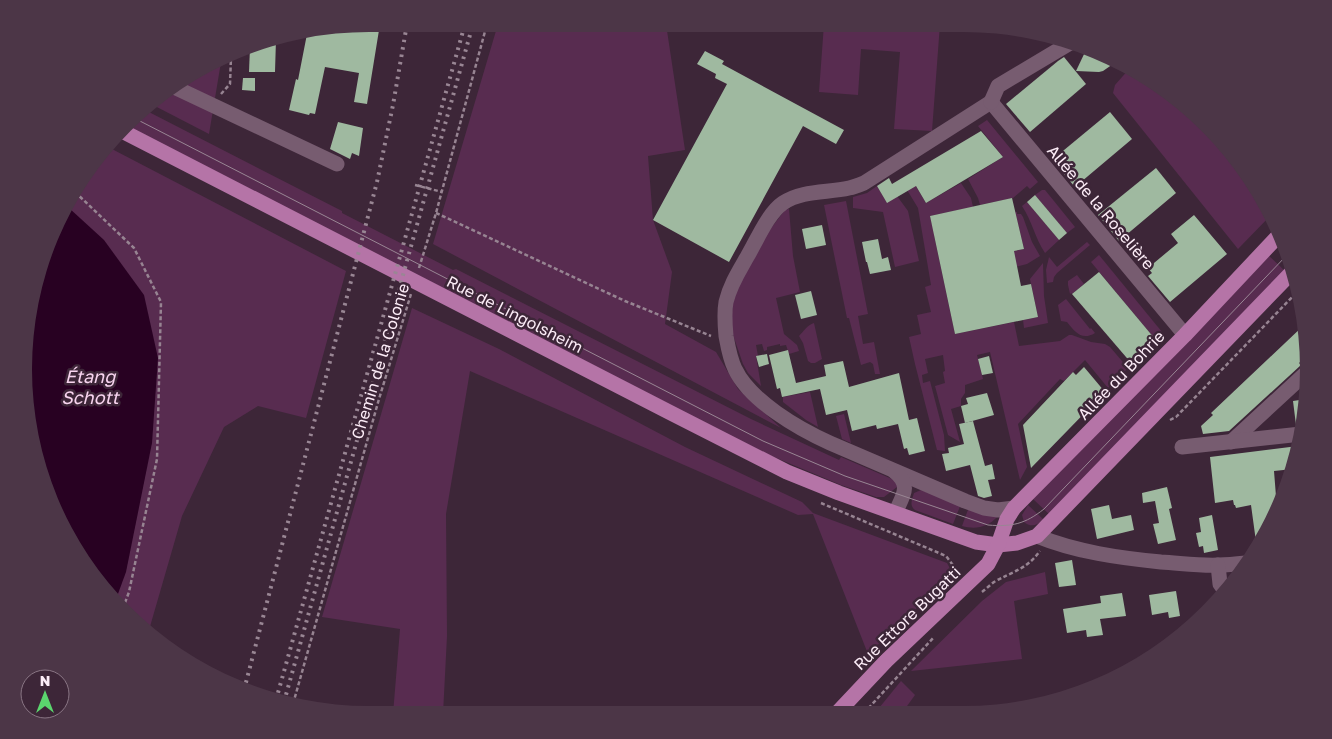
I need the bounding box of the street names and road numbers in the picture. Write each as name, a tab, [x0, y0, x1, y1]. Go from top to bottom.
street label: Allée de la Roselière	[1043, 141, 1159, 273]
street label: Rue de Lingolsheim	[443, 271, 587, 357]
street label: Chemin de la Colonie	[347, 281, 413, 441]
street label: Allée du Bohrie	[1073, 326, 1169, 424]
street label: Rue Ettore Bugatti	[849, 562, 965, 674]

